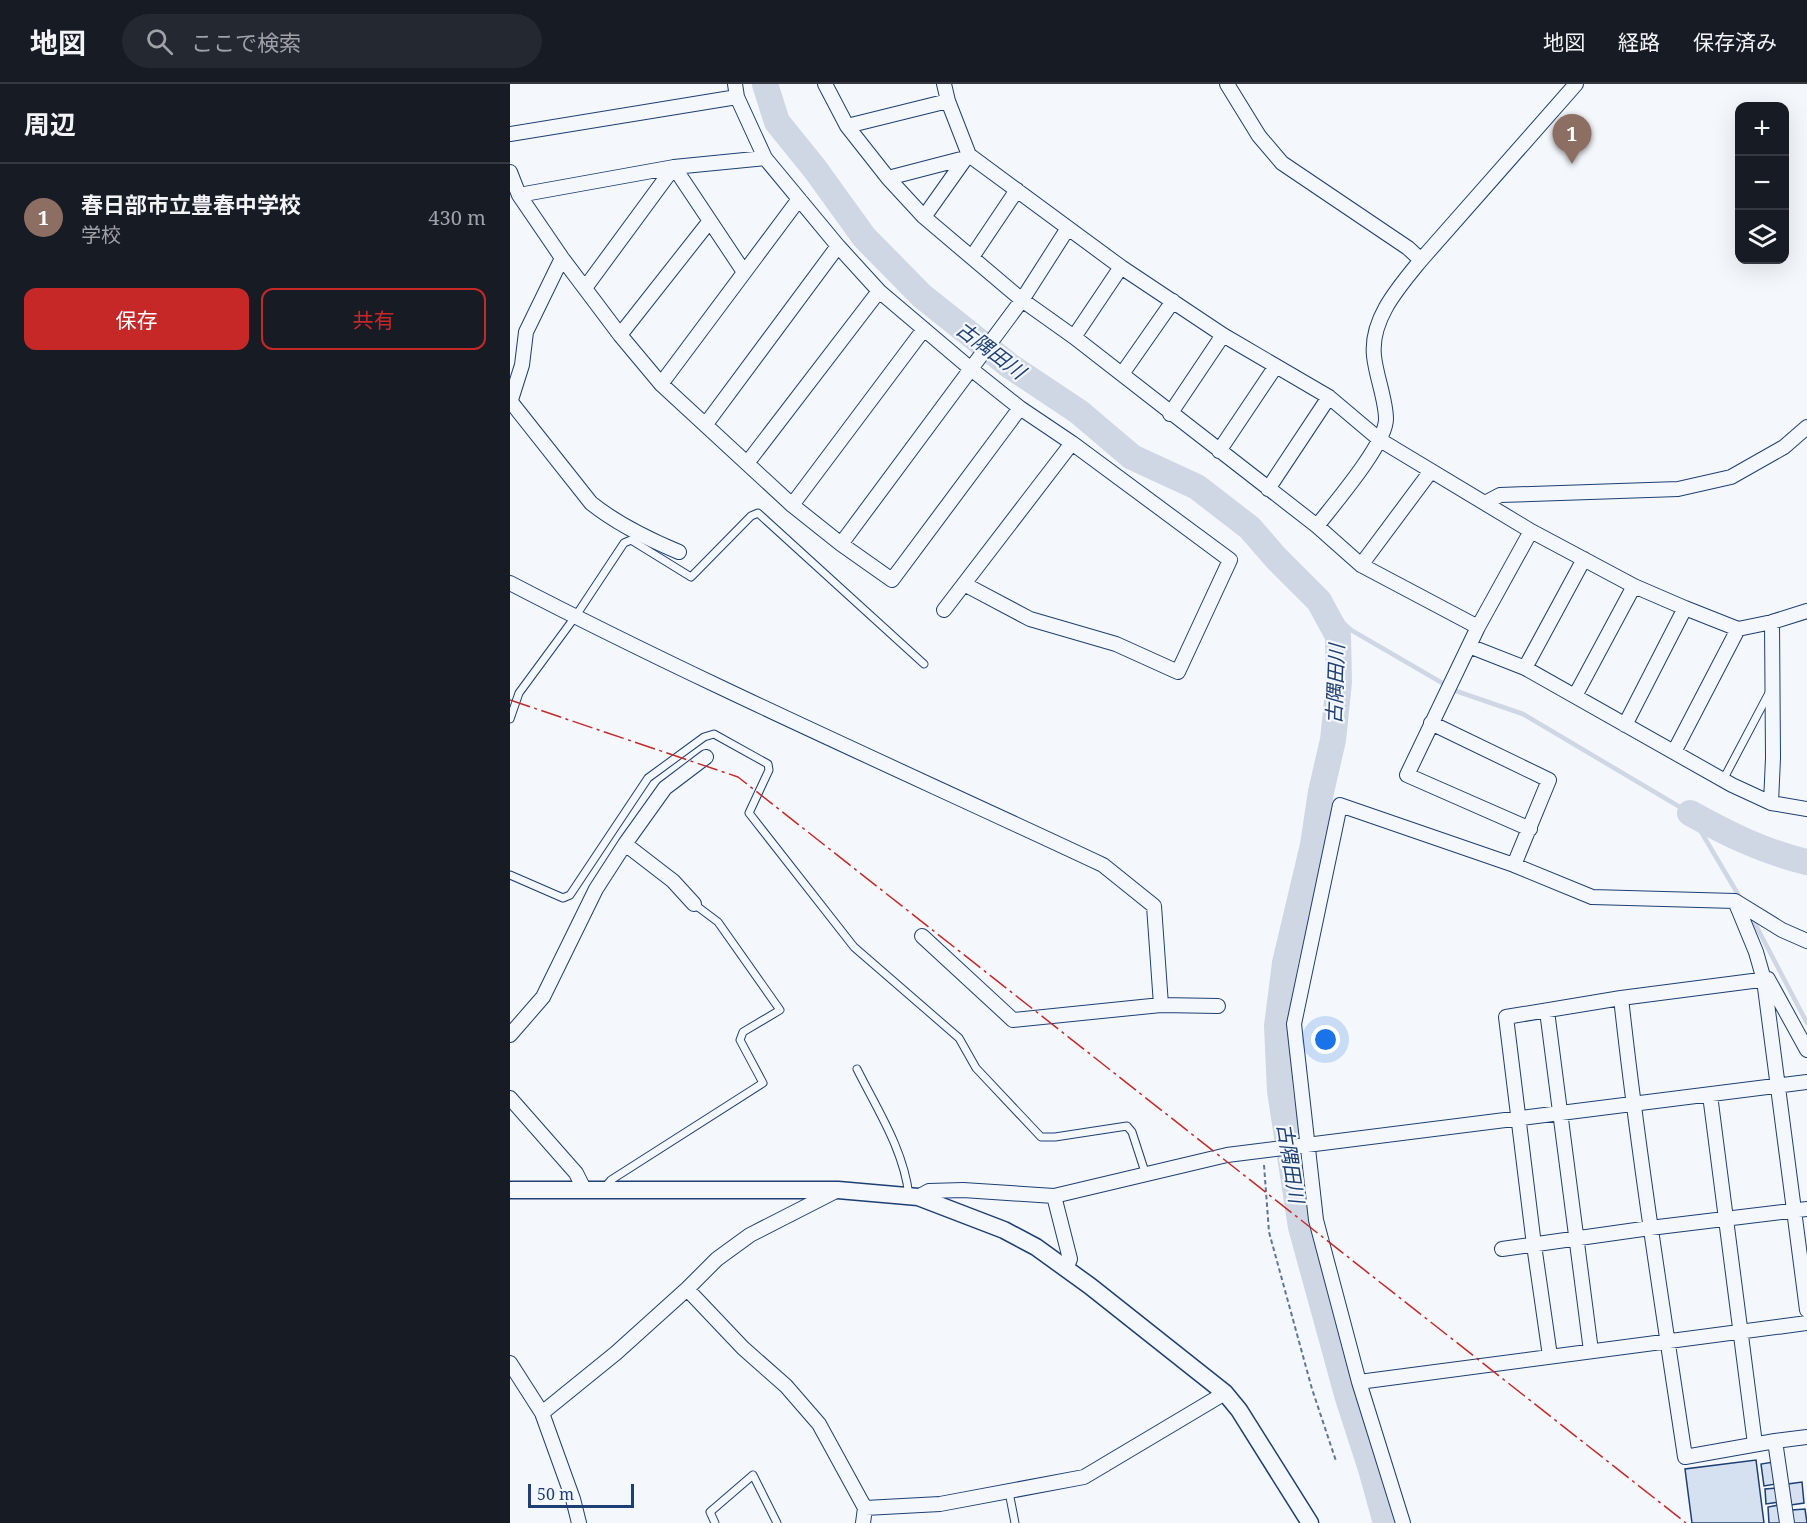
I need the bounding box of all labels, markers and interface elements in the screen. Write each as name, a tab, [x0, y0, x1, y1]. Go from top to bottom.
search box	[122, 14, 542, 68]
text: 地図	[30, 23, 86, 61]
icon: search	[143, 25, 176, 58]
text: ここで検索	[191, 27, 301, 57]
text: 地図	[1543, 28, 1585, 56]
text: 経路	[1618, 28, 1660, 56]
text: 保存済み	[1693, 28, 1777, 56]
map controls	[1735, 102, 1789, 264]
button: +	[1735, 102, 1789, 156]
text: 周辺	[24, 106, 76, 142]
pin: 1	[1552, 115, 1592, 164]
button: −	[1735, 156, 1789, 210]
text: 春日部市立豊春中学校	[81, 189, 301, 219]
text: 1	[38, 204, 49, 231]
text: 430 m	[428, 204, 486, 231]
button: layers	[1735, 210, 1789, 264]
text: 学校	[81, 221, 121, 248]
button: 保存	[24, 288, 249, 350]
button: 共有	[261, 288, 486, 350]
water label: 古隅田川	[951, 315, 1033, 386]
water label: 古隅田川	[1320, 642, 1350, 724]
your location	[1311, 1025, 1340, 1054]
water label: 古隅田川	[1271, 1121, 1311, 1207]
scale bar	[528, 1481, 634, 1508]
text: 50 m	[537, 1483, 574, 1505]

